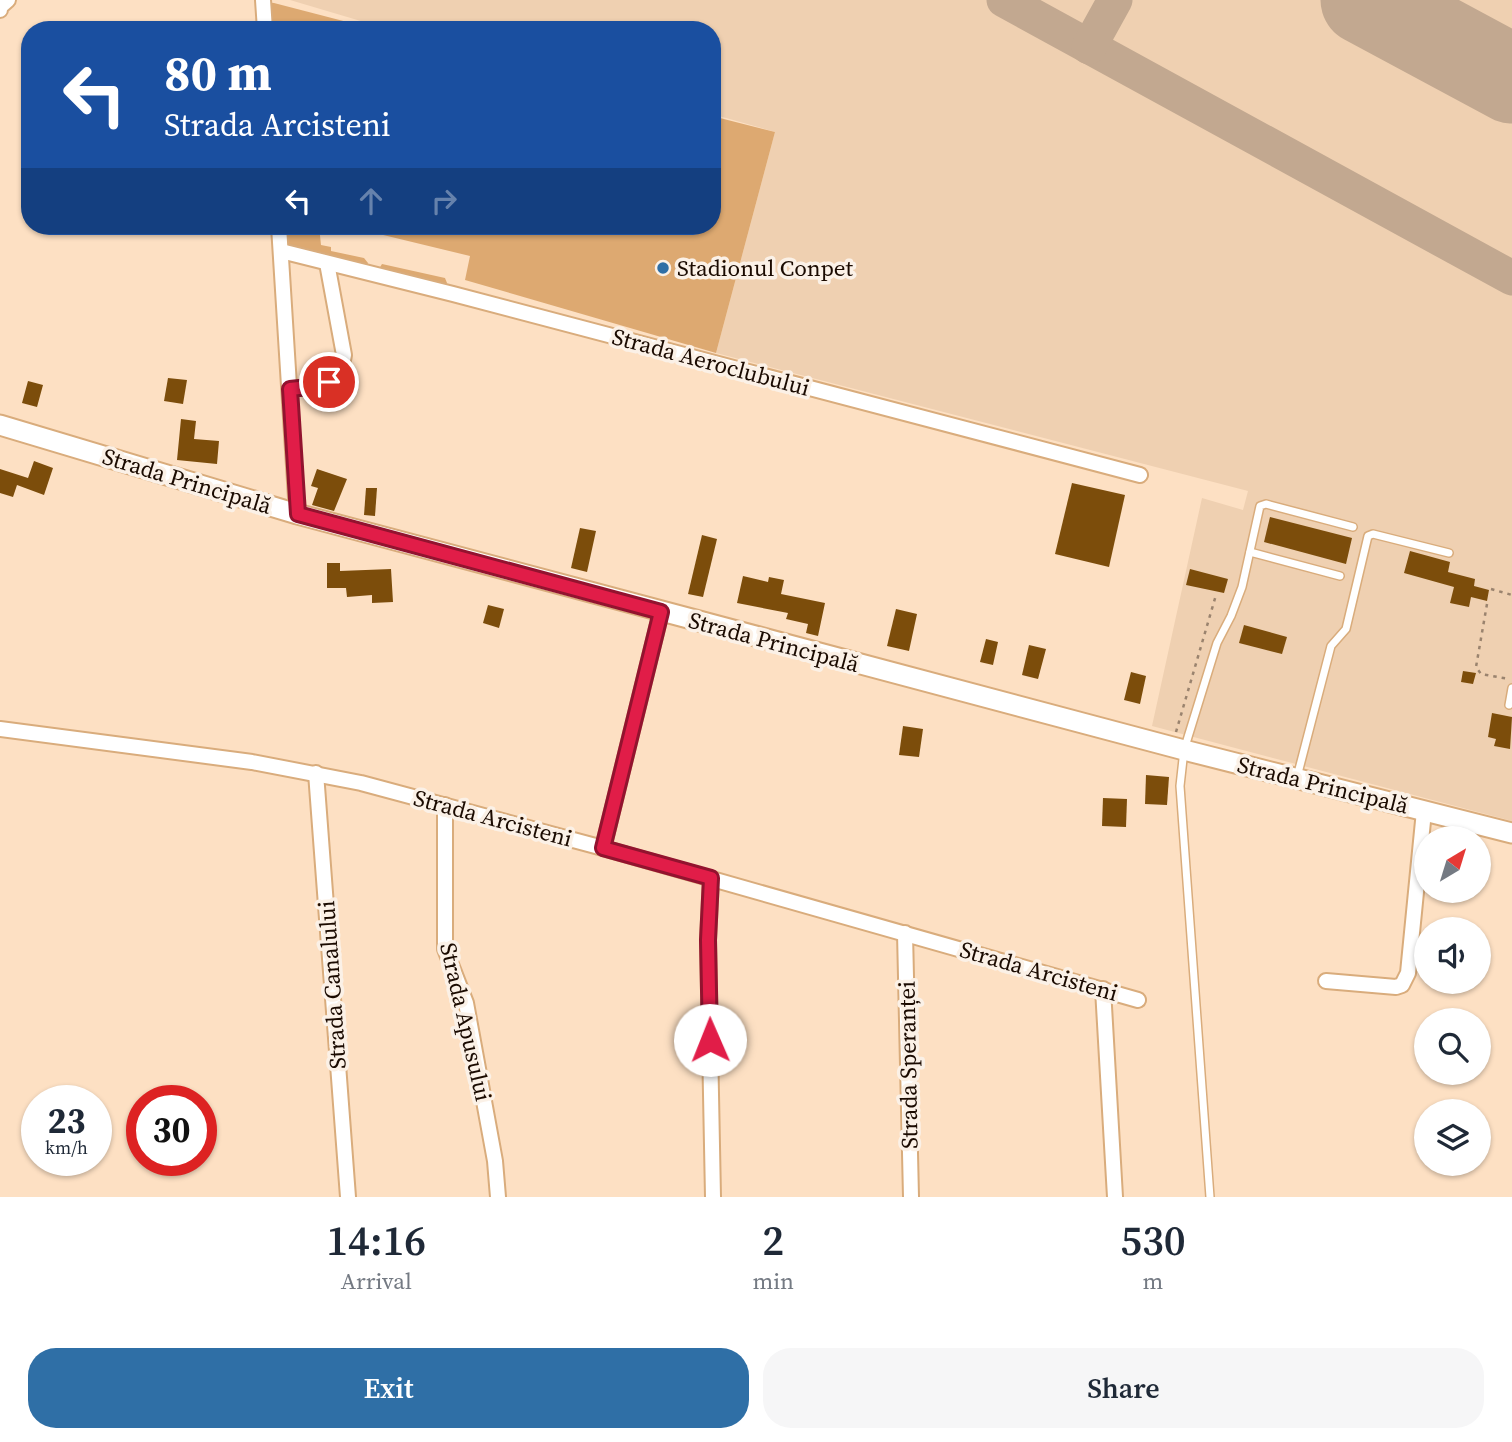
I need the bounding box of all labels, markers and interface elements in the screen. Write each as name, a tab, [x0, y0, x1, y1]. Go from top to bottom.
text: 80 m	[164, 39, 272, 106]
icon: left	[49, 49, 140, 140]
text: Strada Arcisteni	[164, 103, 391, 147]
icon: left	[279, 182, 317, 220]
icon: ahead	[352, 182, 390, 220]
icon: right	[425, 182, 463, 220]
place label: Stadionul Conpet	[677, 252, 854, 284]
marker: Stadionul Conpet	[655, 260, 671, 276]
street label: Strada Aeroclubului	[609, 320, 813, 404]
pin	[299, 352, 359, 412]
icon: arrive	[310, 363, 348, 401]
street label: Strada Principală	[99, 440, 276, 522]
street label: Strada Principală	[685, 604, 863, 680]
street label: Strada Principală	[1234, 748, 1412, 822]
street label: Strada Arcisteni	[410, 781, 576, 855]
north arrow	[1414, 826, 1491, 903]
map controls	[1414, 826, 1491, 1176]
street label: Strada Canalului	[310, 900, 354, 1070]
button: sound	[1414, 917, 1491, 994]
street label: Strada Arcisteni	[956, 933, 1122, 1009]
street label: Strada Apusului	[432, 940, 500, 1104]
street label: Strada Speranței	[891, 981, 925, 1149]
position arrow	[673, 1003, 747, 1077]
button: search	[1414, 1008, 1491, 1085]
speed limit sign: 30	[126, 1085, 217, 1176]
text: 23	[48, 1097, 85, 1145]
button: layers	[1414, 1099, 1491, 1176]
text: km/h	[45, 1135, 88, 1160]
text: 14:16	[326, 1211, 426, 1269]
text: 2	[762, 1211, 784, 1269]
text: 530	[1120, 1211, 1186, 1269]
text: Arrival	[341, 1265, 412, 1297]
text: min	[752, 1265, 794, 1297]
text: m	[1143, 1265, 1163, 1297]
button: Exit	[28, 1348, 749, 1428]
button: Share	[763, 1348, 1484, 1428]

